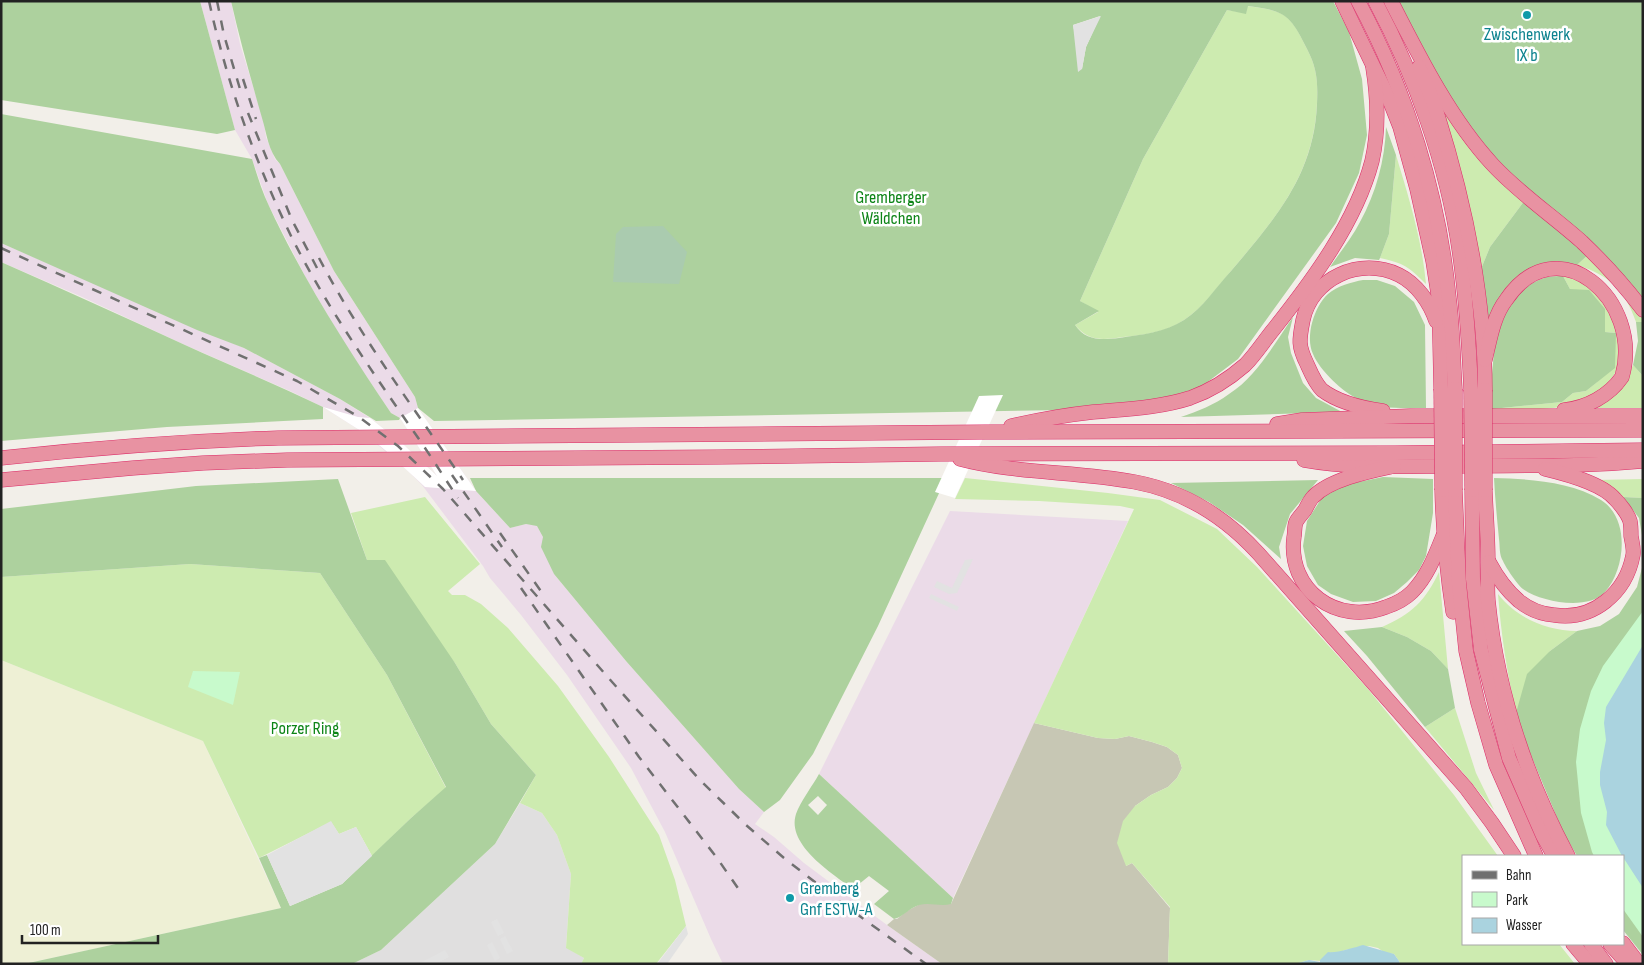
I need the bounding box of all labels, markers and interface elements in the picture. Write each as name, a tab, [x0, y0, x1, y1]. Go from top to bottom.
marker: Zwischenwerk IX b	[1521, 9, 1533, 21]
place label: Zwischenwerk IX b	[1484, 24, 1570, 66]
park label: Gremberger Wäldchen	[855, 187, 927, 229]
park label: Porzer Ring	[271, 718, 339, 739]
legend	[1462, 855, 1624, 945]
text: Bahn	[1506, 866, 1531, 885]
place label: Gremberg Gnf ESTW-A	[800, 878, 873, 920]
text: Park	[1506, 891, 1528, 910]
marker: Gremberg Gnf ESTW-A	[784, 892, 796, 904]
scale bar	[22, 912, 159, 944]
text: Wasser	[1506, 916, 1543, 935]
text: 100 m	[30, 921, 61, 940]

